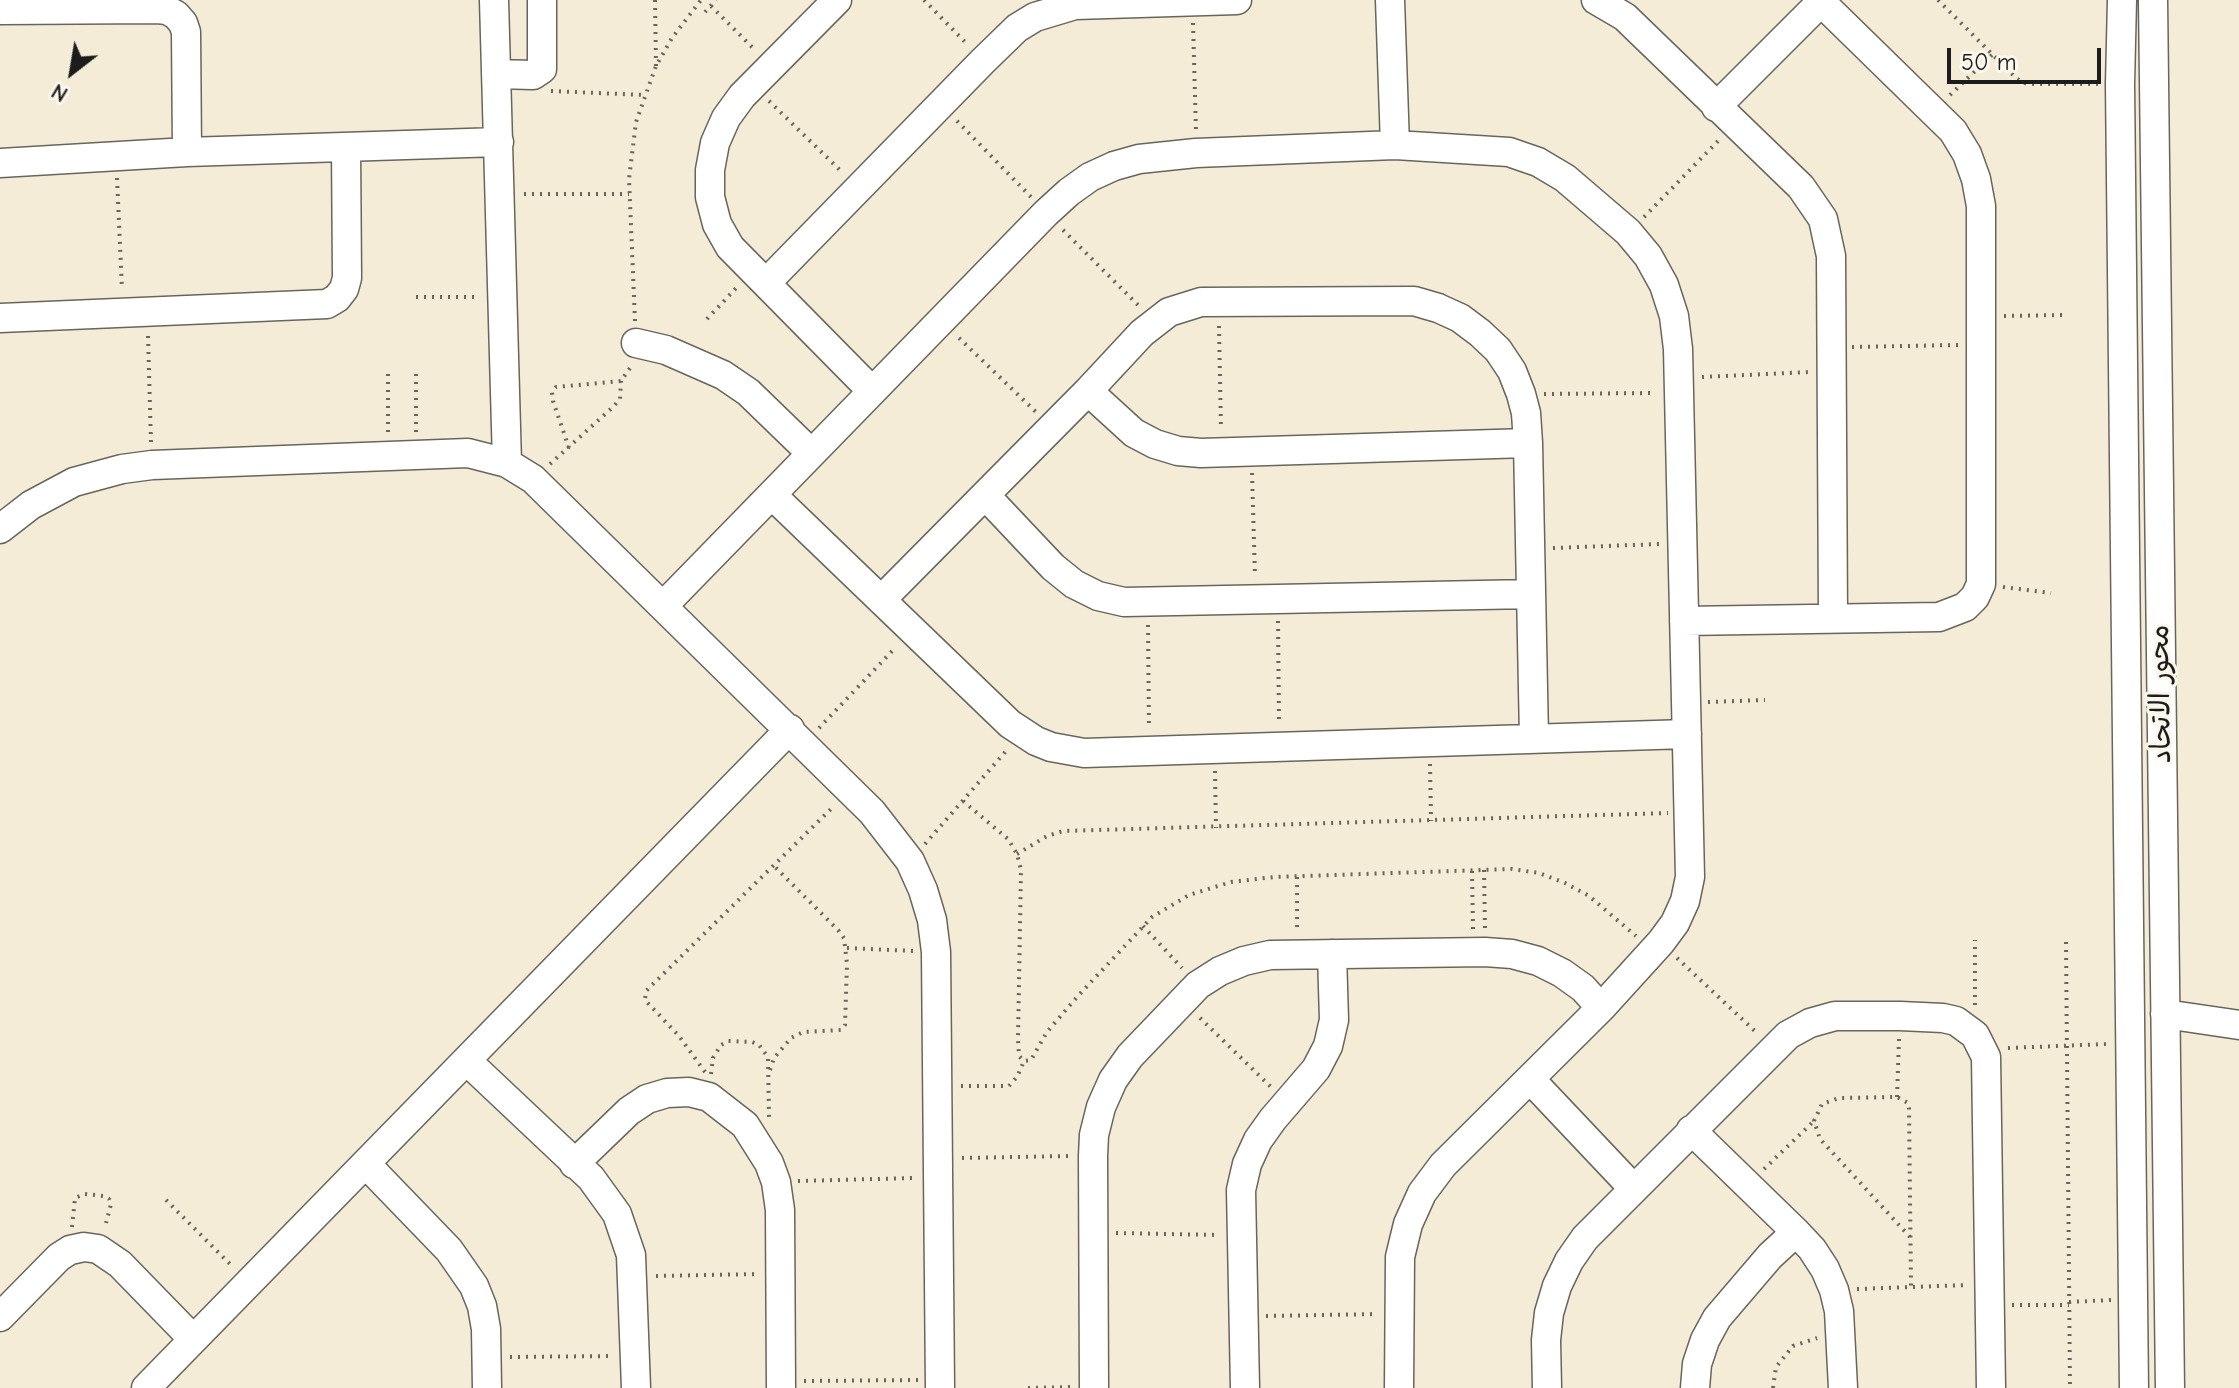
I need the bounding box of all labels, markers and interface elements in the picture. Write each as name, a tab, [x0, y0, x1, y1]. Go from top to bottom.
north arrow	[32, 32, 112, 112]
scale bar	[1951, 32, 2105, 82]
text: 50 m	[1961, 48, 2017, 76]
text: N	[47, 78, 72, 107]
street label: محور الاتحاد	[2143, 624, 2179, 764]

